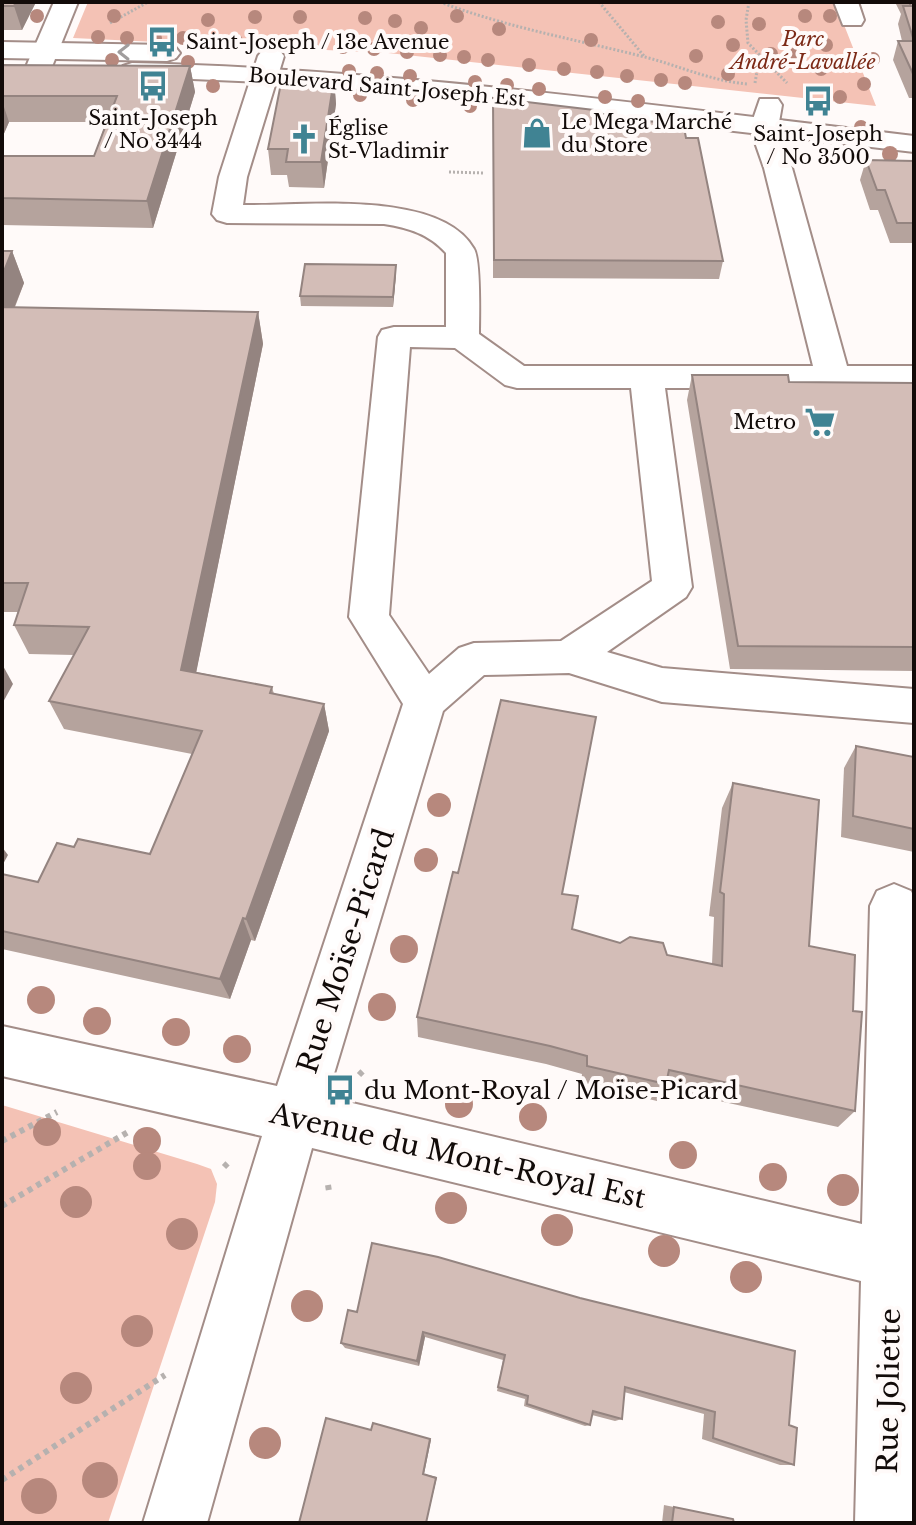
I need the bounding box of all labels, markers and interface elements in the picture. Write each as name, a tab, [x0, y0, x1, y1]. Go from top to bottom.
bus stop icon: Saint-Joseph / 13e Avenue	[145, 25, 179, 59]
park label: Parc André-Lavallée	[727, 27, 876, 74]
place label: Saint-Joseph / 13e Avenue	[186, 30, 449, 54]
one-way arrow	[117, 43, 130, 61]
street label: Boulevard Saint-Joseph Est	[248, 63, 527, 111]
bus stop icon: Saint-Joseph / No 3444	[136, 69, 170, 103]
bus stop icon: Saint-Joseph / No 3500	[801, 84, 835, 118]
place label: Saint-Joseph / No 3444	[88, 106, 218, 153]
place label: Le Mega Marché du Store	[561, 110, 732, 157]
place label: Église St-Vladimir	[328, 115, 449, 163]
shop icon: Le Mega Marché du Store	[520, 116, 554, 150]
church icon: Église St-Vladimir	[287, 122, 321, 156]
place label: Saint-Joseph / No 3500	[753, 122, 883, 169]
supermarket icon: Metro	[803, 405, 837, 439]
place label: Metro	[733, 410, 796, 434]
street label: Rue Moïse-Picard	[290, 824, 402, 1078]
bus stop icon: du Mont-Royal / Moïse-Picard	[323, 1073, 357, 1107]
place label: du Mont-Royal / Moïse-Picard	[364, 1076, 738, 1105]
street label: Avenue du Mont-Royal Est	[266, 1095, 650, 1216]
street label: Rue Joliette	[870, 1308, 908, 1474]

